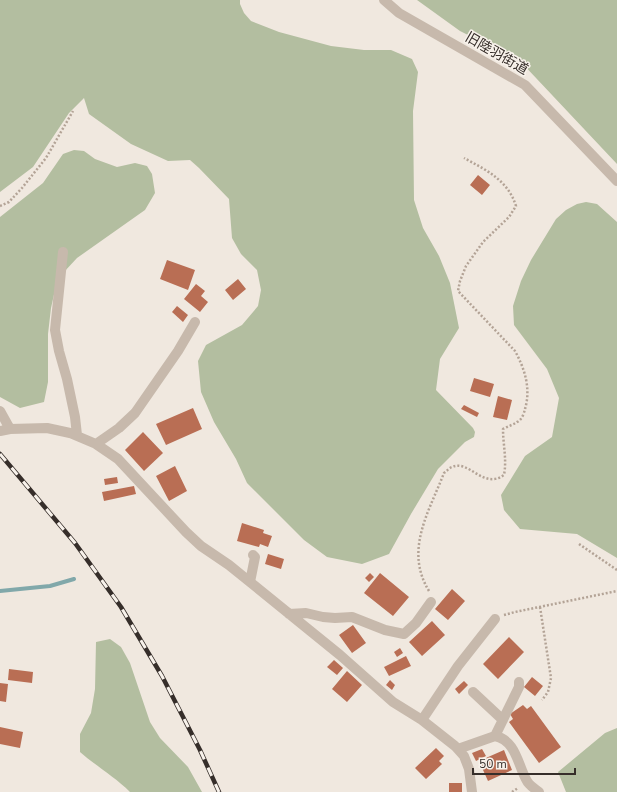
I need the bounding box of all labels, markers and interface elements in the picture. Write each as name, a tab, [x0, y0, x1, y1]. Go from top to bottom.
street label: 旧陸羽街道	[462, 28, 532, 79]
scale bar	[473, 750, 575, 776]
text: 50 m	[479, 756, 507, 772]

